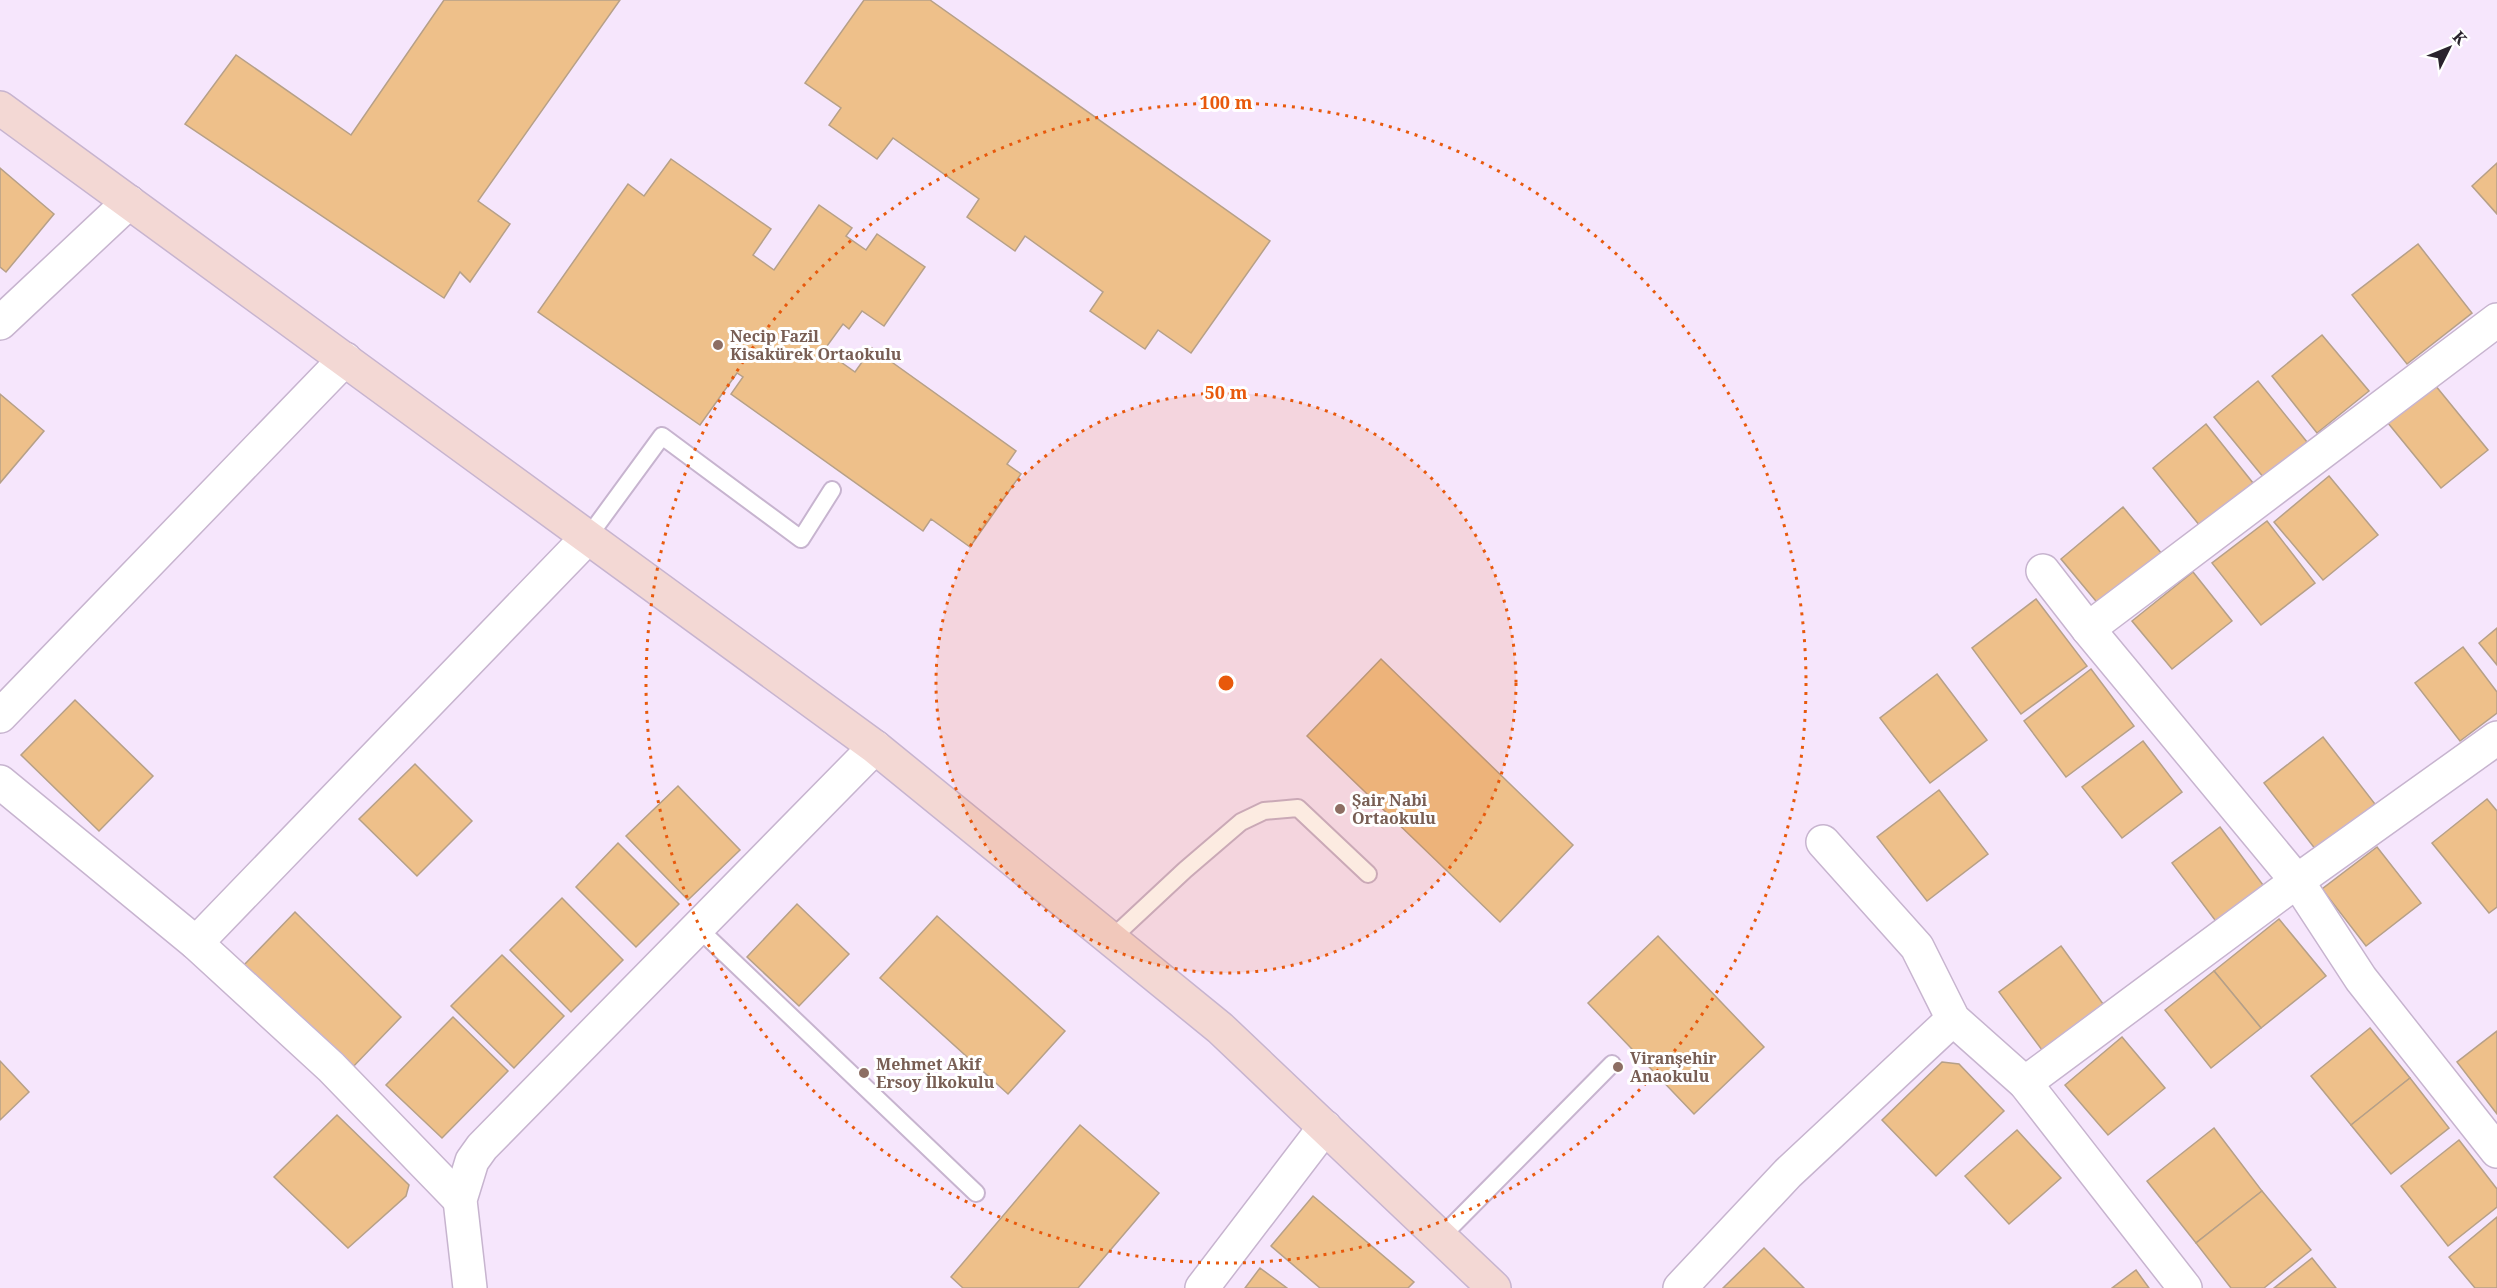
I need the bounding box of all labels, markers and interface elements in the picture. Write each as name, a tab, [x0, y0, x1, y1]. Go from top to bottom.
north arrow	[2419, 18, 2479, 78]
text: K	[2448, 26, 2472, 50]
text: 100 m	[1200, 90, 1253, 114]
place label: Necip Fazil Kisakürek Ortaokulu	[730, 325, 902, 365]
marker: Necip Fazil Kisakürek Ortaokulu	[711, 338, 725, 352]
text: 50 m	[1205, 380, 1248, 404]
centre of rings	[1216, 673, 1236, 693]
place label: Şair Nabi Ortaokulu	[1352, 789, 1436, 829]
marker: Şair Nabi Ortaokulu	[1333, 802, 1347, 816]
place label: Viranşehir Anaokulu	[1630, 1047, 1717, 1087]
place label: Mehmet Akif Ersoy İlkokulu	[876, 1053, 995, 1093]
marker: Viranşehir Anaokulu	[1611, 1060, 1625, 1074]
marker: Mehmet Akif Ersoy İlkokulu	[857, 1066, 871, 1080]

